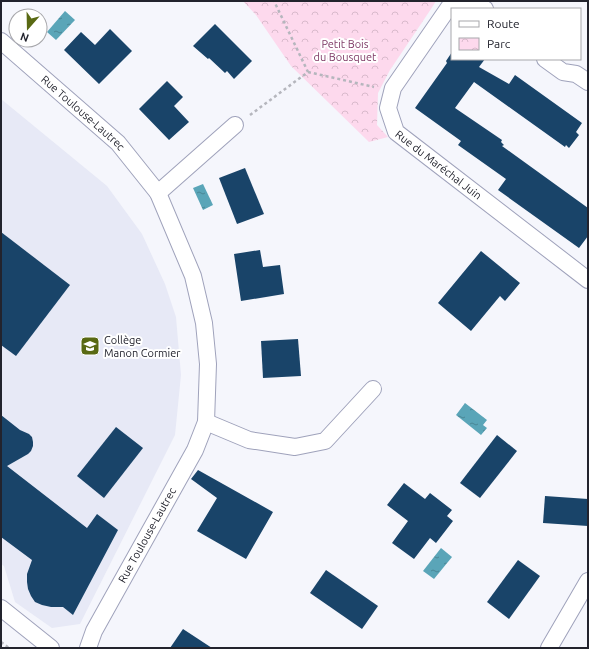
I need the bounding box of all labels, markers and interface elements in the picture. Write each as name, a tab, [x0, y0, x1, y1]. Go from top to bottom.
north arrow	[8, 8, 48, 48]
legend	[451, 8, 581, 60]
text: Route	[487, 17, 520, 30]
text: N	[19, 30, 30, 44]
text: Parc	[487, 37, 511, 50]
park label: Petit Bois du Bousquet	[314, 38, 377, 63]
street label: Rue Toulouse-Lautrec	[39, 73, 127, 152]
street label: Rue du Maréchal Juin	[393, 128, 484, 202]
place label: Collège Manon Cormier	[104, 334, 181, 359]
school or university icon: Collège Manon Cormier	[79, 335, 101, 357]
street label: Rue Toulouse-Lautrec	[116, 485, 178, 585]

